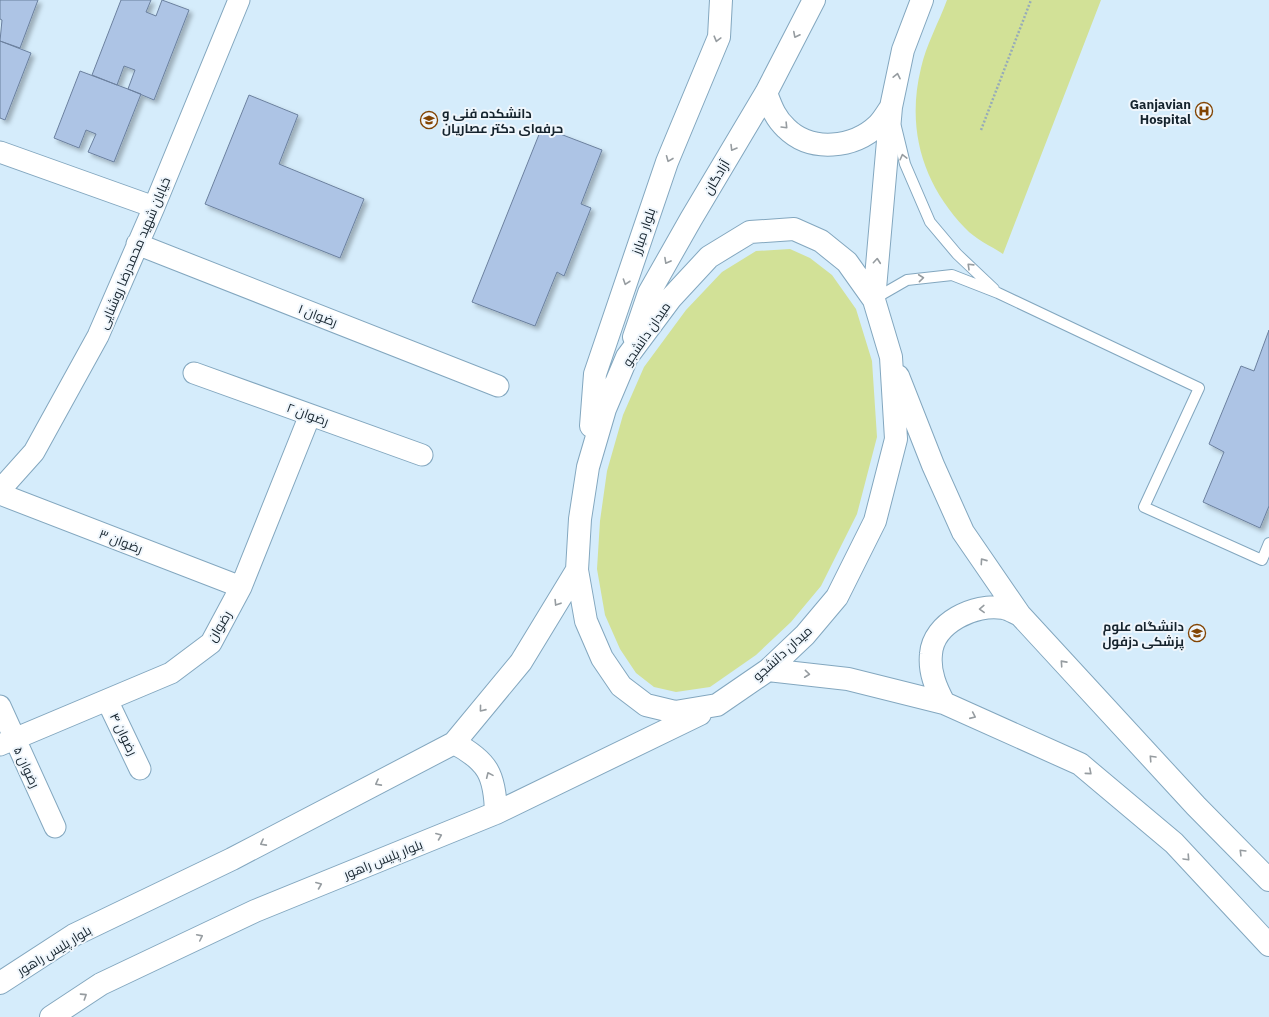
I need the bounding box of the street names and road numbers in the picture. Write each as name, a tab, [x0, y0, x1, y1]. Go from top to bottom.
street label: آزادگان	[699, 156, 734, 198]
street label: خیابان شهید محمدرضا روشنایی	[95, 174, 174, 332]
street label: بلوار مبارز	[627, 206, 659, 257]
street label: میدان دانشجو	[619, 299, 674, 370]
street label: رضوان ۱	[296, 300, 340, 331]
street label: رضوان ۲	[284, 399, 331, 430]
street label: رضوان ۳	[96, 525, 145, 558]
street label: رضوان	[203, 607, 235, 645]
street label: میدان دانشجو	[749, 622, 816, 684]
street label: رضوان ۴	[106, 710, 141, 758]
street label: رضوان ۵	[10, 744, 44, 791]
street label: بلوار پلیس راهور	[340, 836, 426, 884]
street label: بلوار پلیس راهور	[13, 922, 95, 981]

